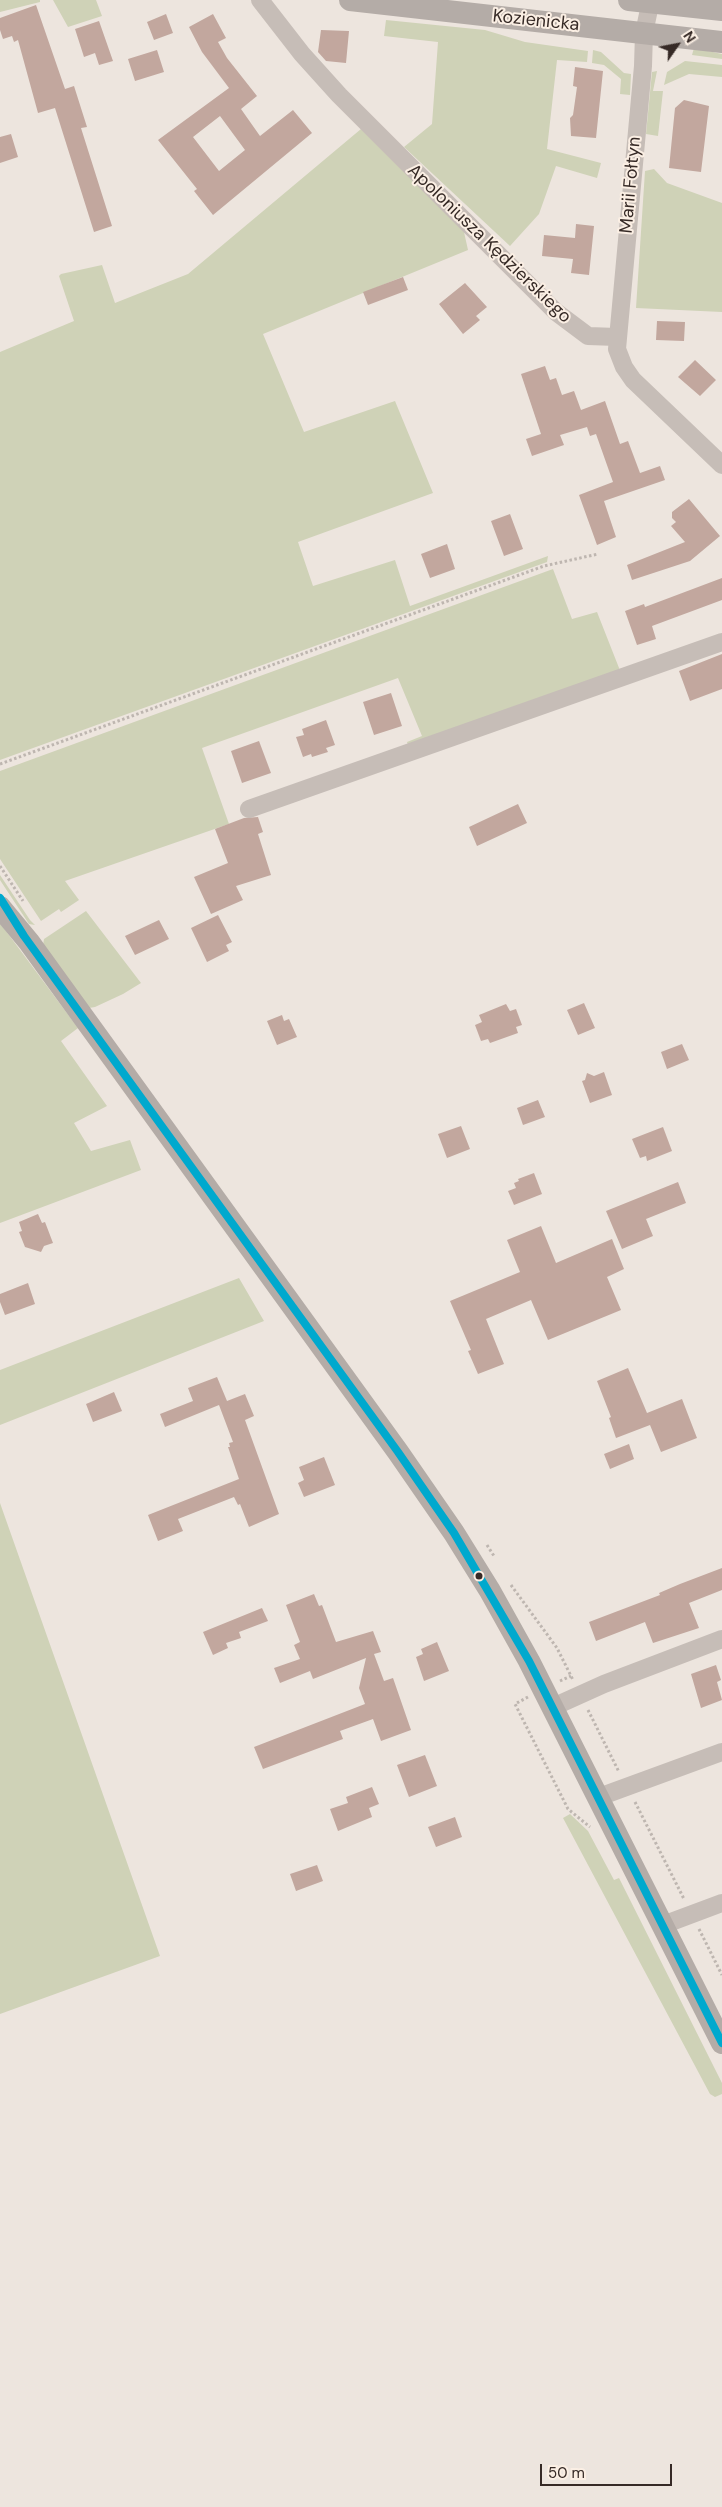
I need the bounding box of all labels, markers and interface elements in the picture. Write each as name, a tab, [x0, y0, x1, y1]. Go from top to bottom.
street label: Kozienicka	[492, 6, 580, 36]
north arrow	[652, 20, 702, 70]
text: N	[679, 28, 700, 46]
street label: Marii Fołtyn	[616, 136, 646, 234]
street label: Apoloniusza Kędzierskiego	[403, 160, 575, 328]
unlabelled marker	[474, 1571, 484, 1581]
scale bar	[542, 2454, 674, 2486]
text: 50 m	[548, 2463, 585, 2483]

